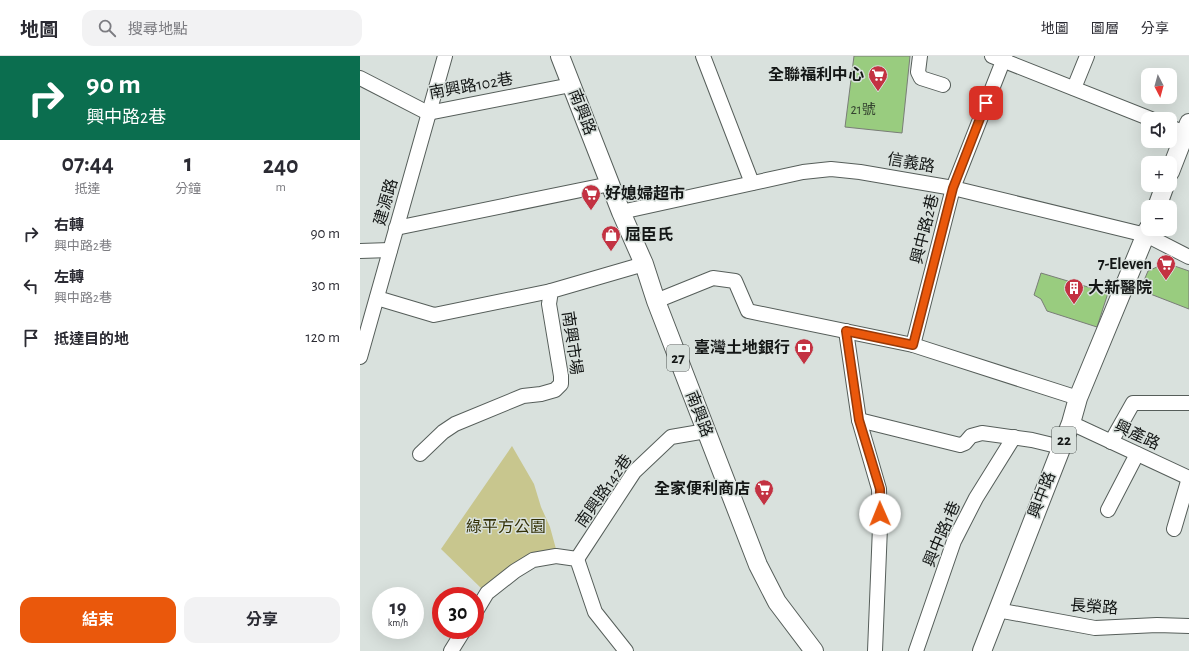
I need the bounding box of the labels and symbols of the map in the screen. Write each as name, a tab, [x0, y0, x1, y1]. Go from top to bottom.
supermarket icon: 全聯福利中心	[867, 64, 889, 92]
place label: 全聯福利中心	[768, 66, 864, 83]
north arrow	[1141, 68, 1177, 104]
street label: 南興路102巷	[427, 70, 514, 101]
street label: 南興路	[566, 86, 599, 137]
pin	[969, 86, 1003, 120]
house number: 21號	[850, 102, 876, 117]
street label: 信義路	[886, 150, 936, 175]
street label: 建源路	[371, 176, 400, 227]
supermarket icon: 好媳婦超市	[580, 183, 602, 211]
place label: 好媳婦超市	[605, 184, 685, 202]
street label: 興中路2巷	[908, 192, 941, 266]
shop icon: 屈臣氏	[600, 224, 622, 252]
place label: 屈臣氏	[625, 226, 673, 243]
supermarket icon: 7-Eleven	[1155, 253, 1177, 281]
place label: 7-Eleven	[1098, 256, 1152, 272]
building icon: 大新醫院	[1063, 277, 1085, 305]
place label: 大新醫院	[1088, 279, 1152, 296]
street label: 南興市場	[560, 310, 585, 376]
bank icon: 臺灣土地銀行	[793, 337, 815, 365]
place label: 臺灣土地銀行	[694, 339, 790, 356]
road number: 27	[667, 345, 689, 371]
street label: 南興路	[683, 388, 716, 439]
street label: 興產路	[1112, 417, 1163, 452]
road number: 22	[1052, 427, 1076, 453]
street label: 南興路142巷	[572, 451, 635, 530]
street label: 興中路	[1025, 469, 1058, 520]
supermarket icon: 全家便利商店	[753, 478, 775, 506]
place label: 全家便利商店	[654, 480, 750, 497]
position arrow	[859, 493, 901, 535]
street label: 興中路1巷	[920, 498, 963, 569]
park label: 綠平方公園	[466, 518, 546, 535]
speed limit sign: 30	[432, 587, 484, 639]
street label: 長榮路	[1069, 596, 1119, 617]

